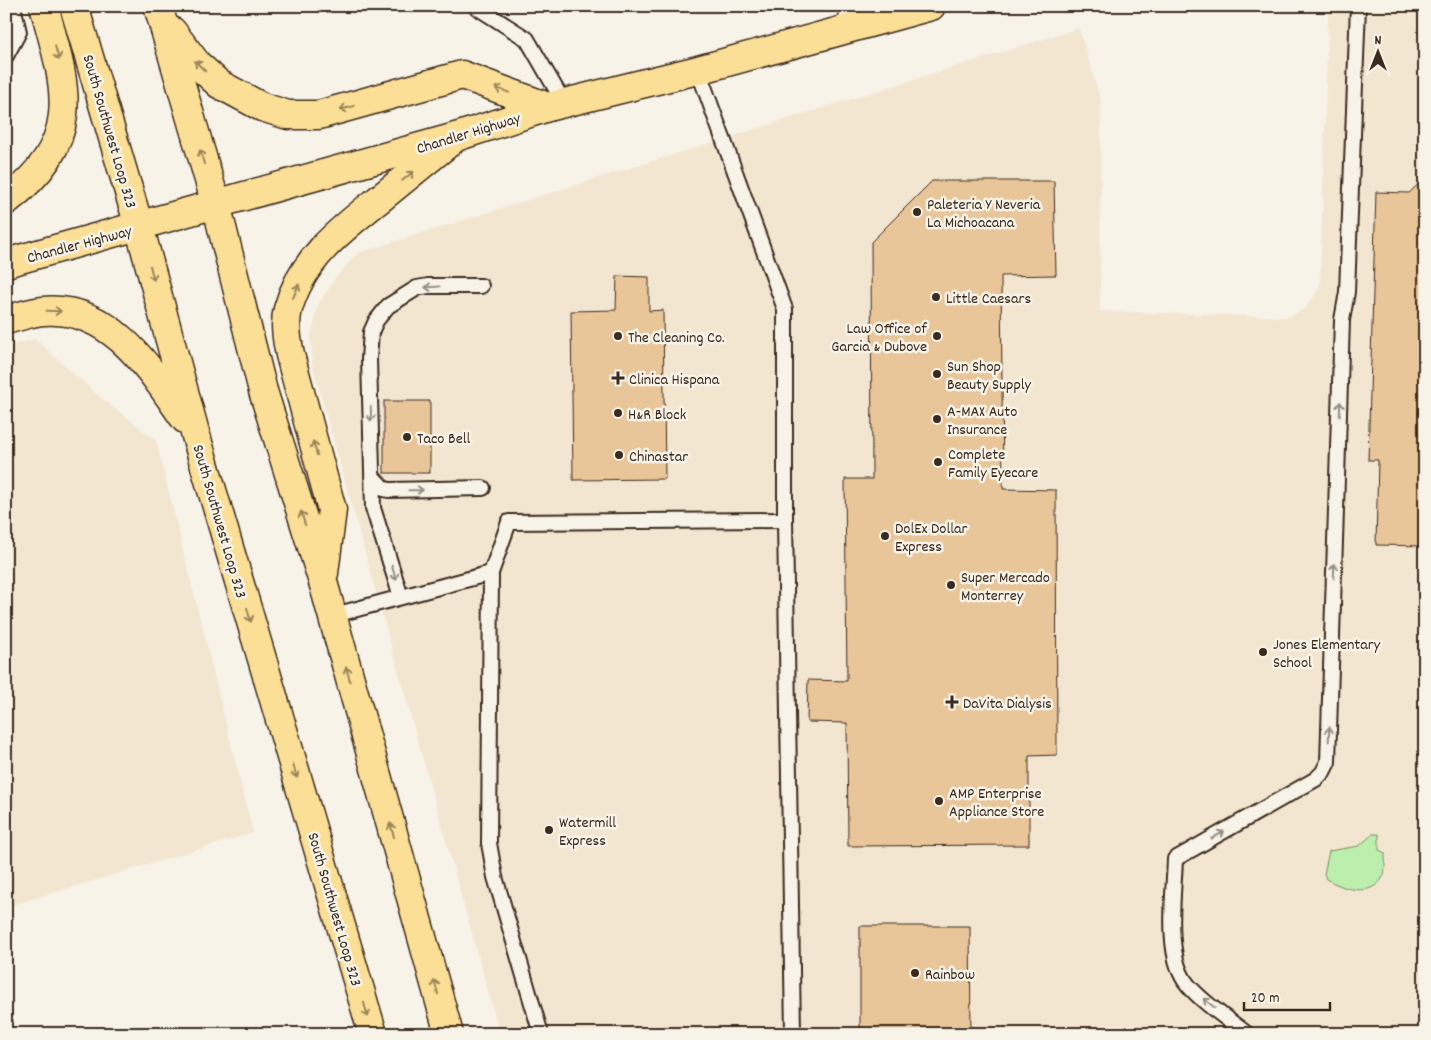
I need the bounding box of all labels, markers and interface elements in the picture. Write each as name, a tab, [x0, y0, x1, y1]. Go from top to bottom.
north arrow	[1354, 28, 1404, 78]
text: N	[1375, 31, 1382, 51]
one-way arrow	[53, 45, 62, 61]
street label: South Southwest Loop 323	[76, 52, 142, 211]
one-way arrow	[193, 60, 206, 72]
one-way arrow	[495, 85, 511, 94]
one-way arrow	[339, 103, 355, 113]
street label: Chandler Highway	[414, 107, 524, 161]
one-way arrow	[197, 150, 207, 166]
one-way arrow	[401, 171, 414, 182]
place label: Paleteria Y Neveria La Michoacana	[927, 194, 1041, 235]
marker: Paleteria Y Neveria La Michoacana	[911, 206, 923, 218]
street label: Chandler Highway	[25, 220, 135, 270]
one-way arrow	[148, 265, 157, 281]
one-way arrow	[425, 282, 441, 291]
one-way arrow	[291, 284, 301, 299]
place label: Little Caesars	[946, 288, 1031, 311]
marker: Little Caesars	[930, 291, 942, 303]
one-way arrow	[45, 307, 61, 316]
place label: Law Office of Garcia & Dubove	[831, 318, 927, 359]
place label: The Cleaning Co.	[628, 327, 725, 350]
marker: The Cleaning Co.	[612, 330, 624, 342]
marker: Law Office of Garcia & Dubove	[931, 330, 943, 342]
place label: Sun Shop Beauty Supply	[947, 356, 1032, 397]
marker: Sun Shop Beauty Supply	[931, 368, 943, 380]
place label: Clinica Hispana	[629, 369, 720, 392]
marker: Clinica Hispana	[611, 371, 625, 385]
place label: A-MAX Auto Insurance	[947, 401, 1017, 442]
one-way arrow	[1335, 401, 1344, 417]
place label: H&R Block	[628, 404, 686, 427]
one-way arrow	[366, 405, 376, 421]
marker: H&R Block	[612, 407, 624, 419]
marker: A-MAX Auto Insurance	[931, 413, 943, 425]
place label: Taco Bell	[417, 428, 471, 451]
marker: Taco Bell	[401, 431, 413, 443]
one-way arrow	[309, 441, 319, 457]
street label: South Southwest Loop 323	[186, 442, 252, 601]
place label: Complete Family Eyecare	[948, 444, 1038, 485]
place label: Chinastar	[629, 446, 688, 469]
marker: Chinastar	[613, 449, 625, 461]
marker: Complete Family Eyecare	[932, 456, 944, 468]
one-way arrow	[408, 485, 424, 494]
one-way arrow	[298, 510, 307, 526]
place label: DolEx Dollar Express	[895, 518, 968, 559]
marker: DolEx Dollar Express	[879, 530, 891, 542]
one-way arrow	[1330, 563, 1339, 579]
one-way arrow	[389, 565, 399, 581]
place label: Super Mercado Monterrey	[961, 567, 1050, 608]
marker: Super Mercado Monterrey	[945, 579, 957, 591]
one-way arrow	[245, 606, 255, 622]
place label: Jones Elementary School	[1273, 634, 1381, 675]
marker: Jones Elementary School	[1257, 646, 1269, 658]
one-way arrow	[342, 666, 352, 682]
place label: DaVita Dialysis	[963, 693, 1052, 716]
marker: DaVita Dialysis	[945, 695, 959, 709]
one-way arrow	[1324, 726, 1334, 742]
one-way arrow	[291, 762, 301, 778]
place label: AMP Enterprise Appliance Store	[949, 783, 1044, 824]
marker: AMP Enterprise Appliance Store	[933, 795, 945, 807]
place label: Watermill Express	[559, 812, 616, 853]
one-way arrow	[386, 823, 396, 839]
marker: Watermill Express	[543, 824, 555, 836]
one-way arrow	[1210, 829, 1224, 839]
street label: South Southwest Loop 323	[301, 830, 367, 989]
place label: Rainbow	[925, 964, 975, 987]
marker: Rainbow	[909, 967, 921, 979]
one-way arrow	[430, 979, 440, 995]
scale bar	[1244, 980, 1330, 1012]
text: 20 m	[1251, 988, 1279, 1010]
one-way arrow	[1203, 998, 1216, 1009]
one-way arrow	[362, 1002, 372, 1018]

